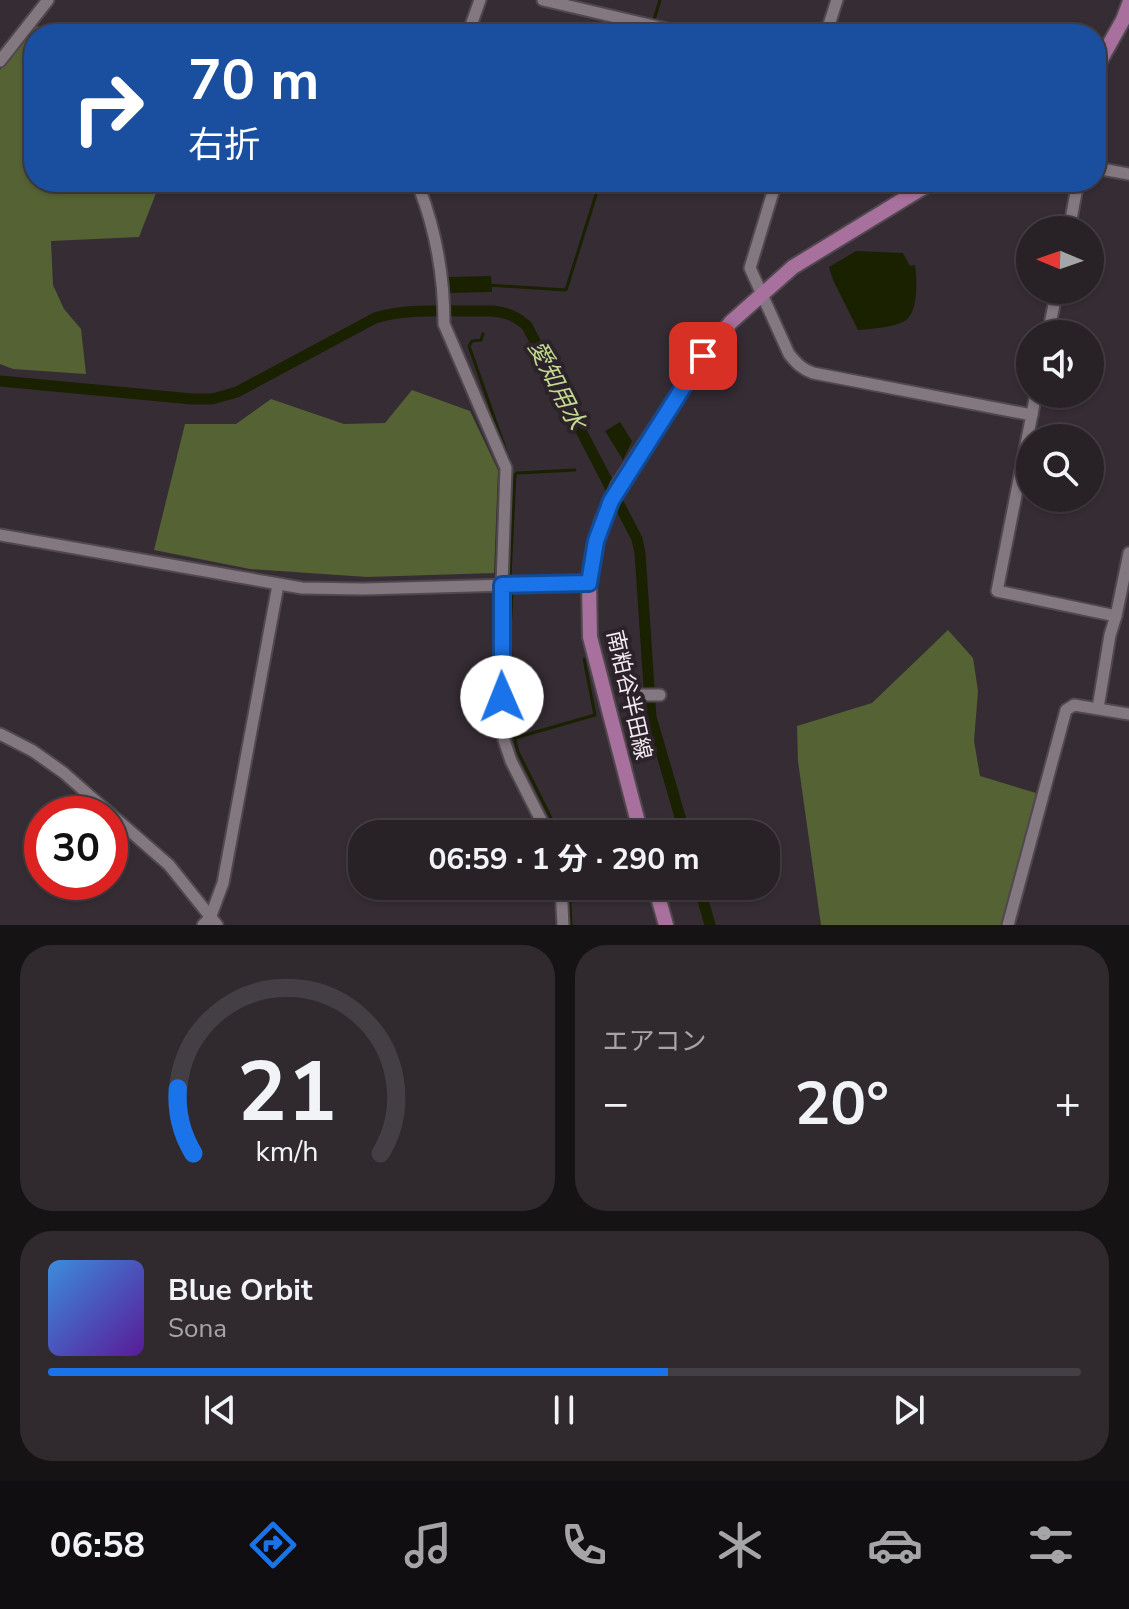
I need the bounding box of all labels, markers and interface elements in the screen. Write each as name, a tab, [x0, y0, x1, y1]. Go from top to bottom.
text: 70 m	[188, 42, 319, 119]
icon: right	[56, 56, 160, 160]
text: 右折	[188, 121, 260, 170]
north arrow	[1016, 216, 1104, 304]
map controls	[1016, 216, 1104, 512]
button: sound	[1016, 320, 1104, 408]
pin	[669, 322, 737, 390]
icon: arrive	[681, 334, 725, 378]
water label: 愛知用水	[521, 335, 594, 438]
button: search	[1016, 424, 1104, 512]
street label: 南粕谷半田線	[600, 627, 658, 763]
position arrow	[460, 655, 544, 739]
speed limit sign: 30	[24, 796, 128, 900]
text: 06:59 · 1 分 · 290 m	[428, 839, 700, 880]
text: エアコン	[603, 1024, 707, 1059]
text: 21	[237, 1036, 337, 1149]
text: 20°	[794, 1063, 889, 1145]
text: −	[603, 1074, 629, 1134]
text: +	[1055, 1074, 1081, 1134]
text: km/h	[256, 1132, 319, 1171]
text: Blue Orbit	[168, 1270, 312, 1311]
text: Sona	[168, 1311, 227, 1346]
icon: previous	[198, 1388, 242, 1432]
icon: pause	[542, 1388, 586, 1432]
icon: next	[887, 1388, 931, 1432]
icon: directions	[245, 1517, 301, 1573]
icon: music	[400, 1517, 456, 1573]
icon: phone	[556, 1517, 612, 1573]
icon: climate	[712, 1517, 768, 1573]
icon: car	[867, 1517, 923, 1573]
icon: filters	[1023, 1517, 1079, 1573]
text: 06:58	[50, 1521, 145, 1570]

